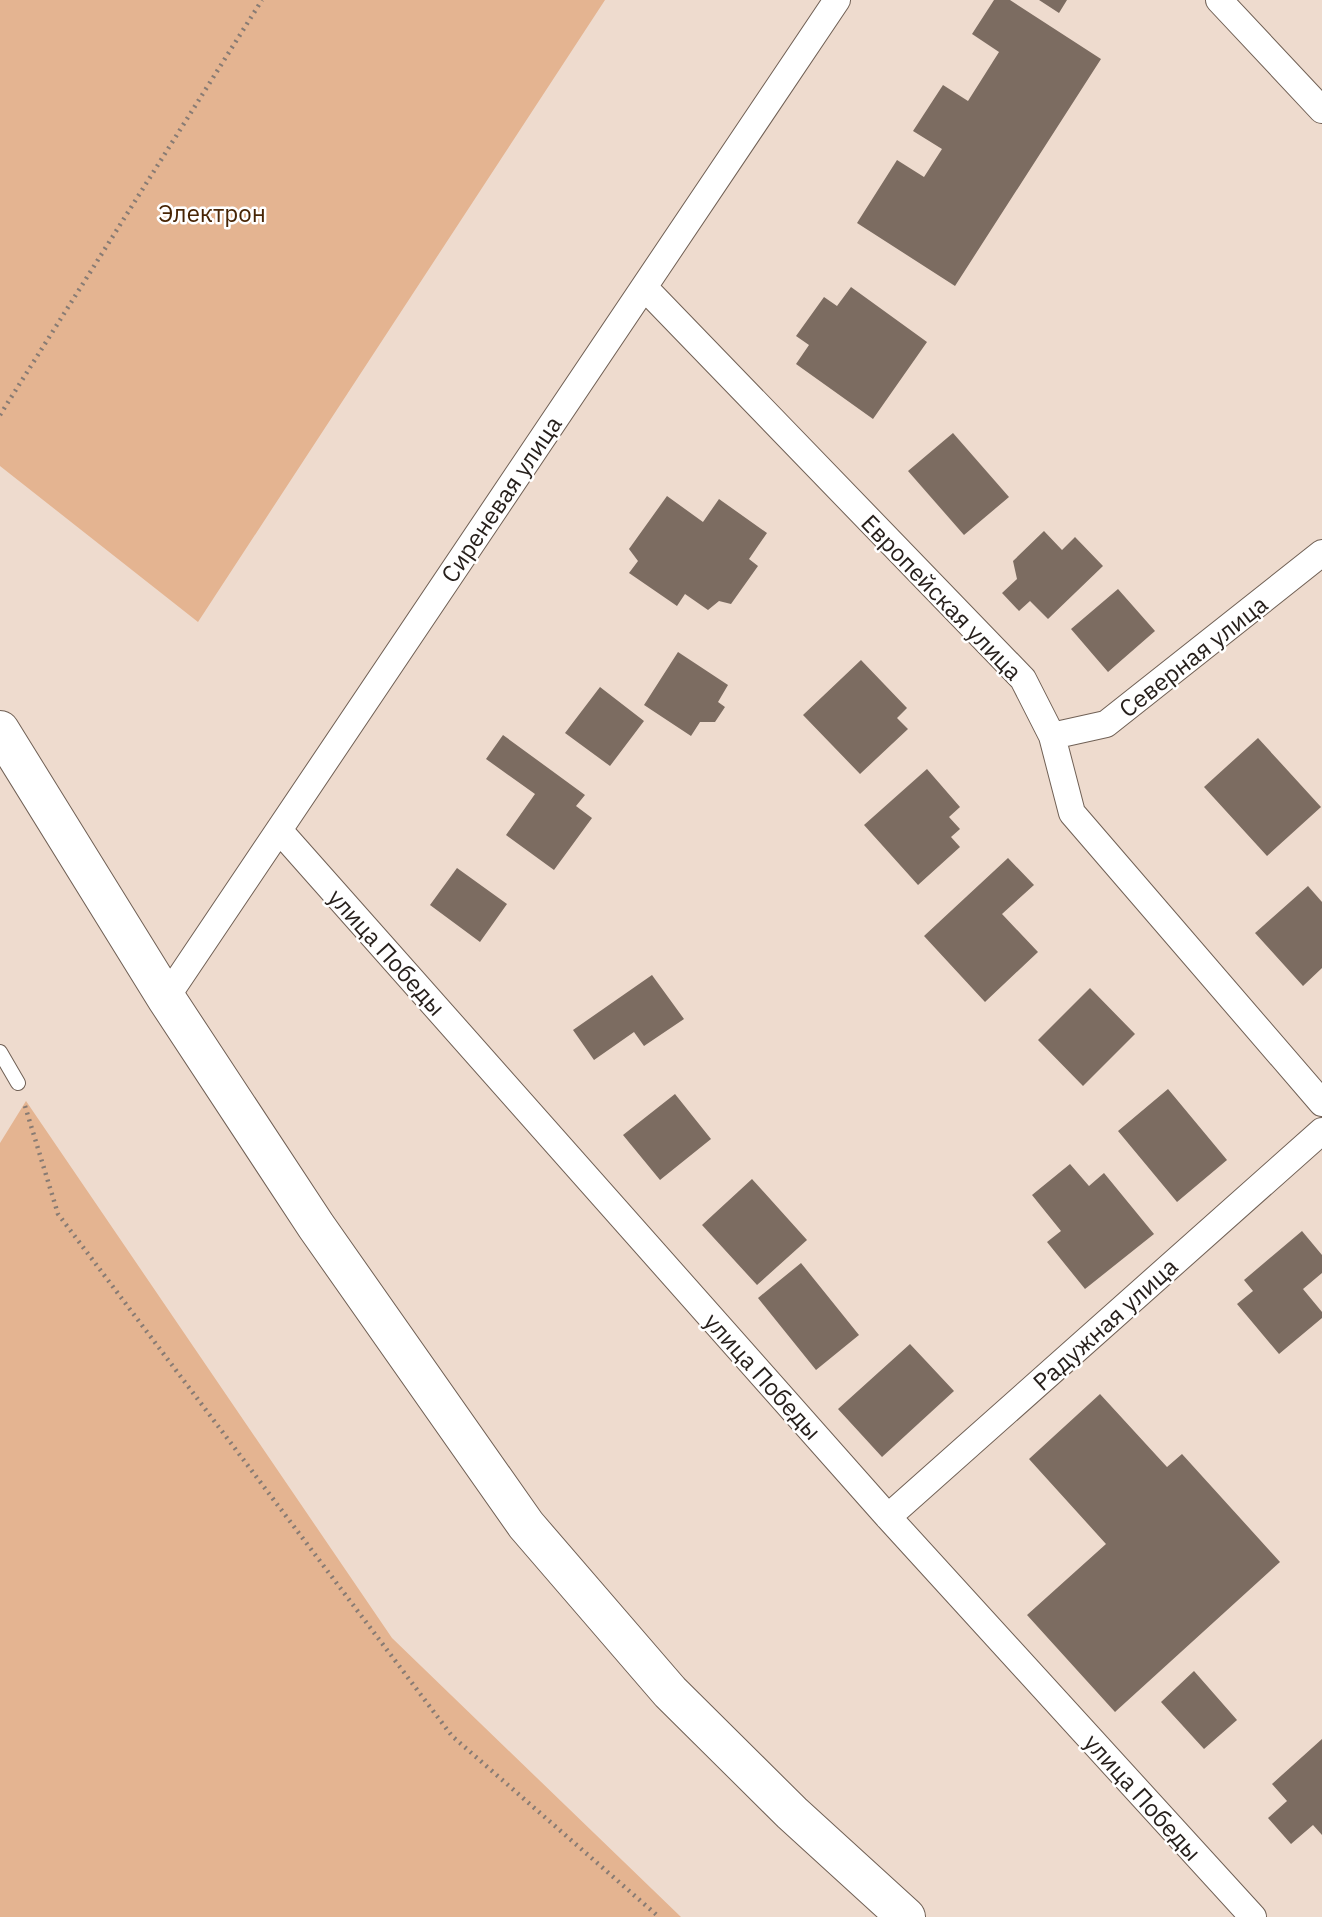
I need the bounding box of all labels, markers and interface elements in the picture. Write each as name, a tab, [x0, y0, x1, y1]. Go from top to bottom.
park label: Электрон	[158, 197, 266, 229]
street label: Сиреневая улица	[433, 409, 569, 589]
street label: Европейская улица	[855, 507, 1030, 687]
street label: Северная улица	[1112, 588, 1274, 724]
street label: улица Победы	[321, 882, 453, 1022]
street label: Радужная улица	[1026, 1250, 1184, 1398]
street label: улица Победы	[697, 1306, 829, 1446]
street label: улица Победы	[1077, 1727, 1209, 1867]

